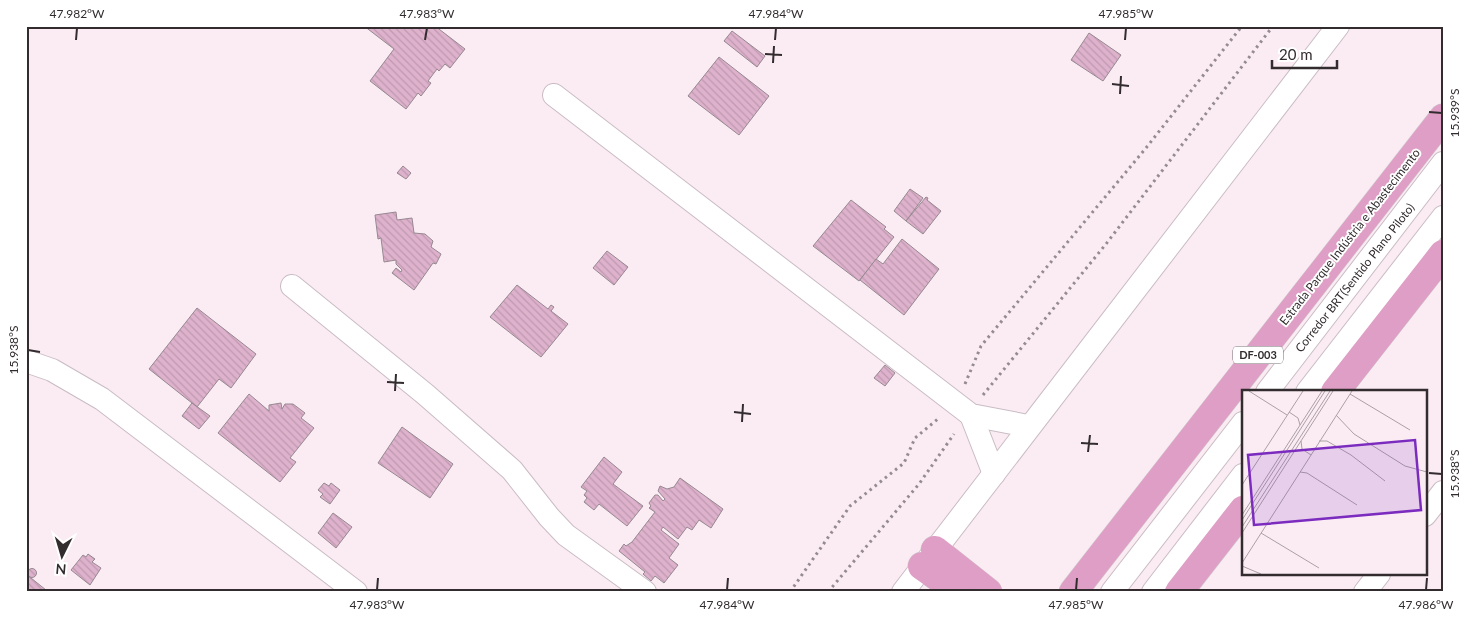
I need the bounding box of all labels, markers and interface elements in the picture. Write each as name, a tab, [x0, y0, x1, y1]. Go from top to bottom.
text: 47.982°W	[49, 6, 105, 21]
text: 47.983°W	[399, 6, 455, 21]
text: 47.984°W	[748, 6, 804, 21]
text: 47.985°W	[1098, 6, 1154, 21]
scale bar	[1272, 38, 1336, 70]
text: 20 m	[1279, 45, 1313, 63]
text: 15.939°S	[1447, 88, 1462, 138]
street label: Estrada Parque Indústria e Abastecimento	[1276, 145, 1423, 328]
street label: Corredor BRT(Sentido Plano Piloto)	[1292, 200, 1417, 355]
text: 15.938°S	[6, 325, 21, 375]
road number: DF-003	[1233, 346, 1283, 364]
inset map	[1242, 390, 1426, 576]
text: 15.938°S	[1447, 449, 1462, 499]
north arrow	[38, 530, 88, 580]
text: N	[55, 561, 67, 578]
text: 47.983°W	[349, 597, 405, 612]
text: 47.984°W	[699, 597, 755, 612]
text: 47.985°W	[1048, 597, 1104, 612]
text: 47.986°W	[1398, 597, 1454, 612]

